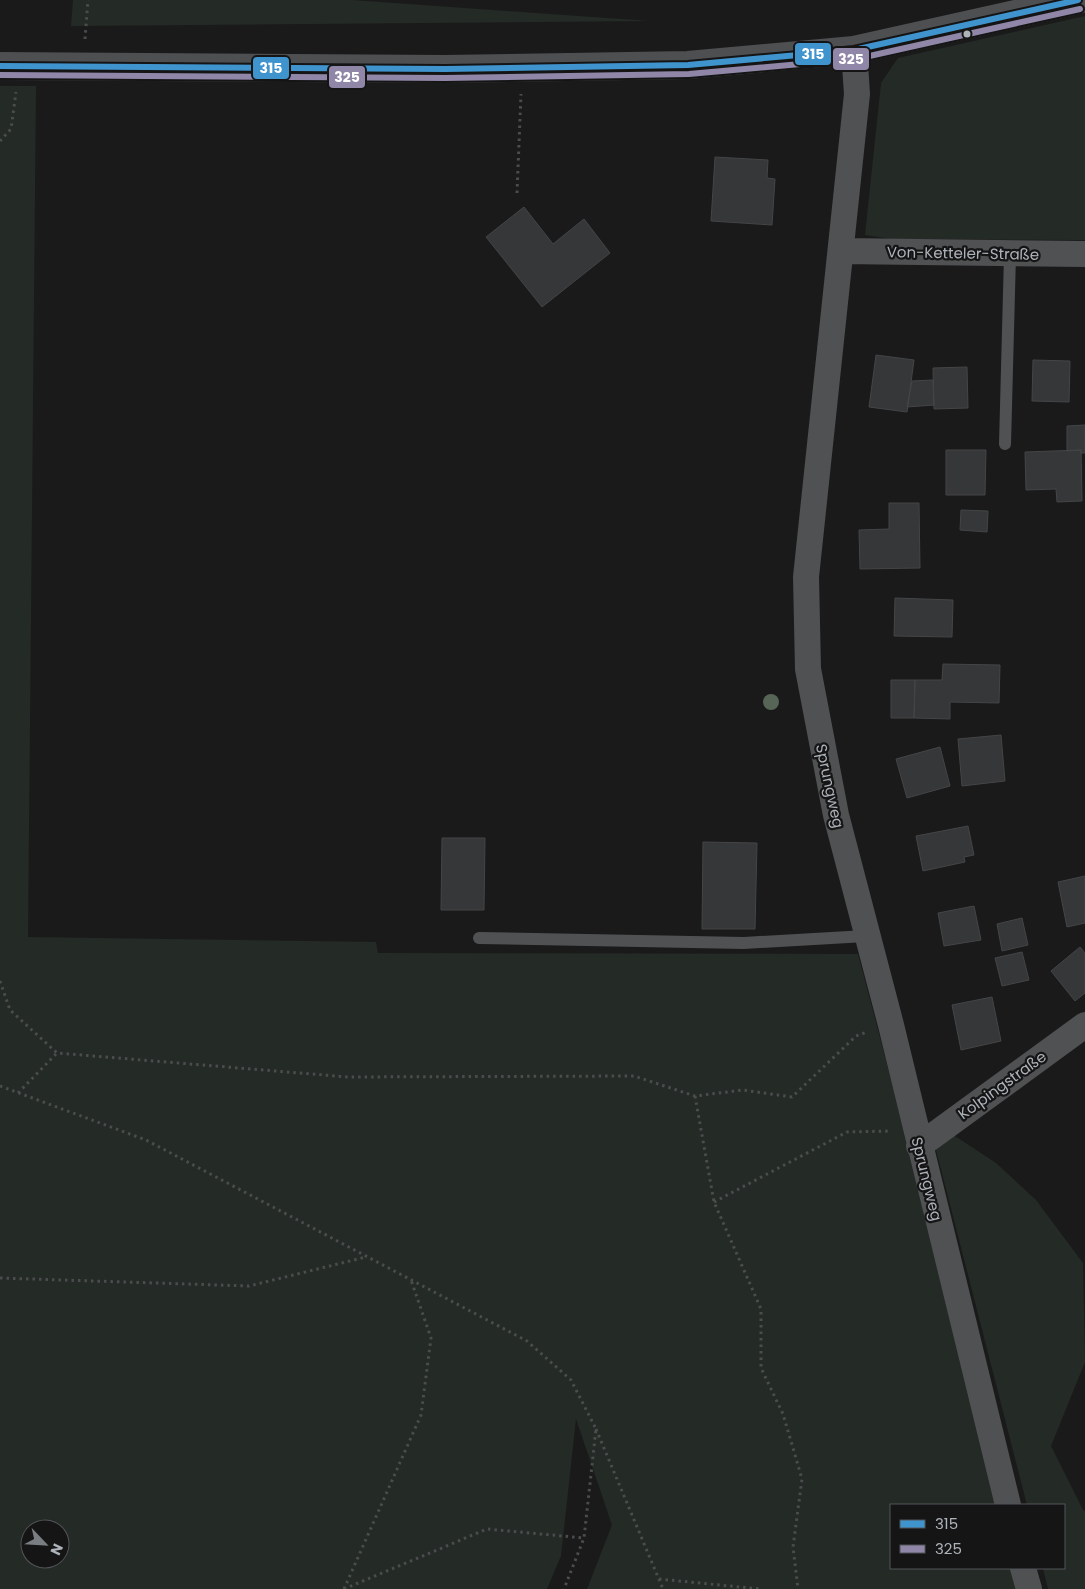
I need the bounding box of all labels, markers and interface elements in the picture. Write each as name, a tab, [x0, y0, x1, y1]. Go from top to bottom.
unlabelled marker	[962, 29, 972, 39]
line badge: 315	[794, 42, 832, 66]
text: 315	[802, 44, 824, 64]
line badge: 325	[832, 47, 870, 71]
text: 325	[838, 49, 864, 69]
line badge: 315	[252, 56, 290, 80]
text: 315	[260, 58, 282, 78]
line badge: 325	[328, 65, 366, 89]
text: 325	[334, 67, 360, 87]
street label: Von-Ketteler-Straße	[887, 241, 1039, 265]
street label: Sprungweg	[811, 742, 849, 830]
street label: Kolpingstraße	[954, 1046, 1050, 1124]
street label: Sprungweg	[906, 1135, 948, 1223]
legend	[890, 1504, 1065, 1569]
text: 315	[935, 1513, 958, 1534]
north arrow	[20, 1519, 70, 1569]
text: 325	[935, 1538, 962, 1559]
text: N	[45, 1540, 68, 1558]

